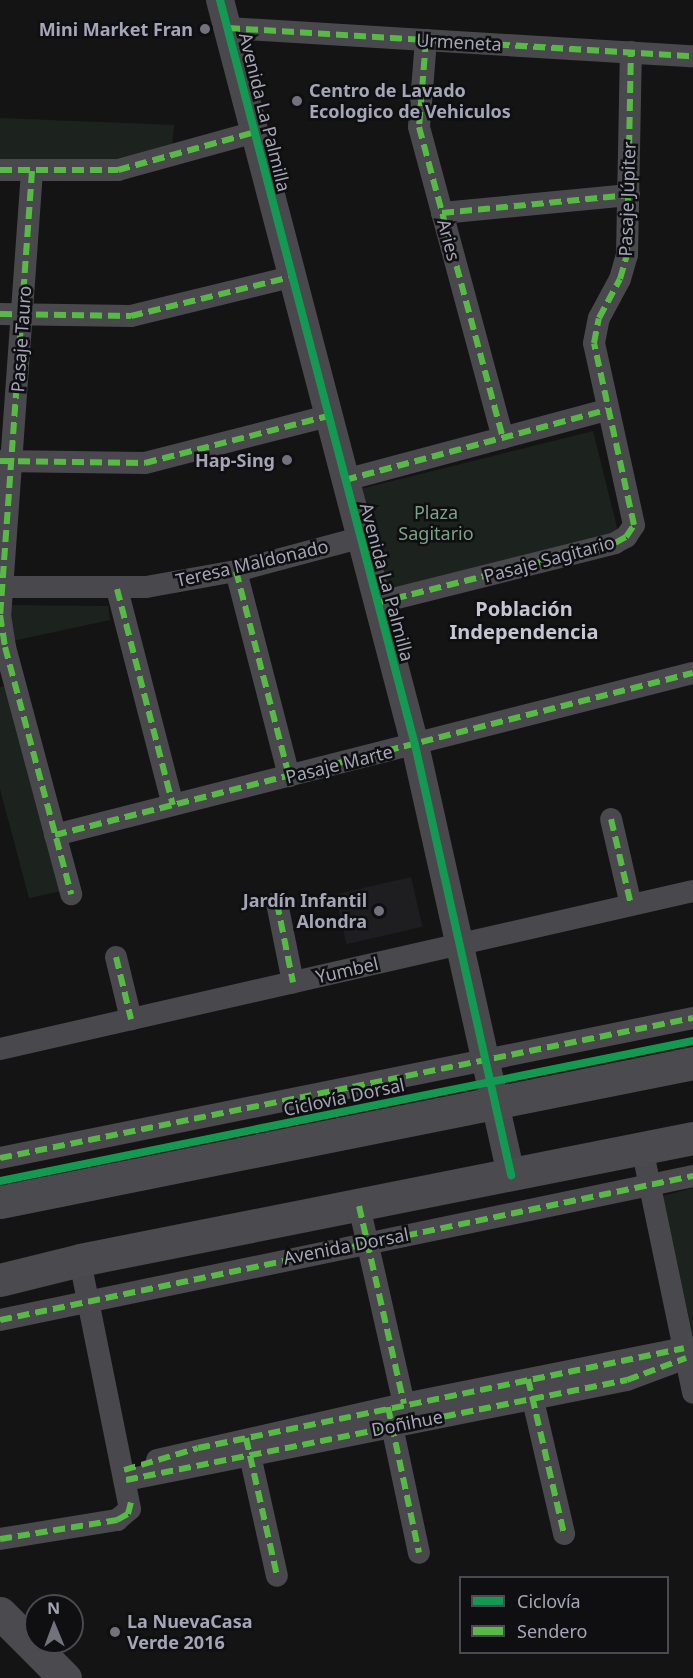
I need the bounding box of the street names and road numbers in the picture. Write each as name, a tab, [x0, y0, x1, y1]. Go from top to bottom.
street label: Urmeneta	[416, 29, 502, 55]
street label: Avenida La Palmilla	[235, 30, 295, 194]
street label: Pasaje Júpiter	[614, 141, 640, 257]
street label: Aries	[433, 217, 465, 263]
street label: Pasaje Tauro	[6, 285, 36, 393]
street label: Avenida La Palmilla	[355, 500, 419, 664]
street label: Pasaje Sagitario	[481, 531, 617, 587]
street label: Teresa Maldonado	[174, 535, 330, 591]
street label: Pasaje Marte	[283, 740, 395, 788]
street label: Yumbel	[314, 952, 380, 988]
street label: Ciclovía Dorsal	[281, 1074, 407, 1120]
street label: Avenida Dorsal	[281, 1223, 411, 1269]
street label: Doñihue	[370, 1406, 444, 1440]

